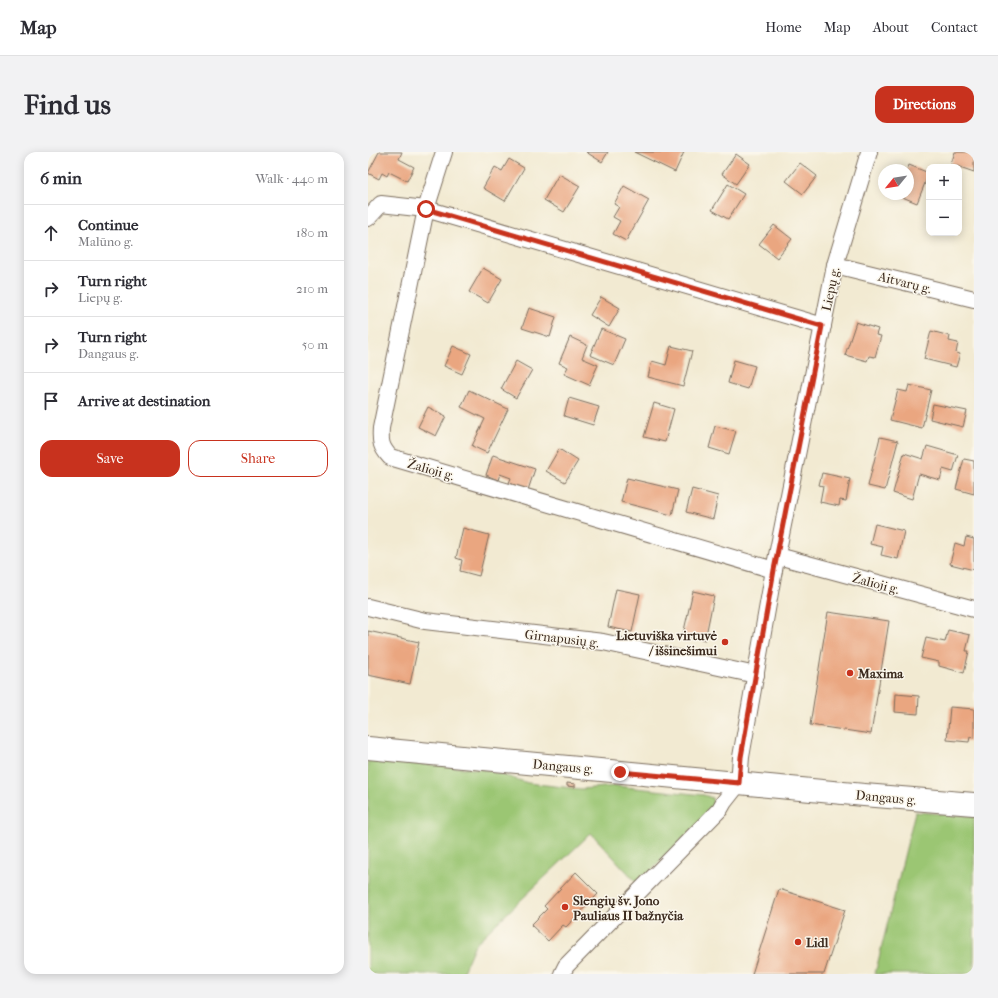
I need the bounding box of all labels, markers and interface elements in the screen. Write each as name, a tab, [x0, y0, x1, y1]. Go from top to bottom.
text: Map	[20, 17, 56, 39]
text: Home	[765, 19, 802, 36]
text: Map	[824, 19, 851, 36]
text: About	[873, 19, 909, 36]
text: Contact	[931, 19, 978, 36]
button: Directions	[875, 86, 974, 123]
text: Find us	[24, 88, 111, 121]
north arrow	[878, 164, 914, 200]
map controls	[926, 164, 962, 236]
button: +	[926, 164, 962, 200]
text: 6 min	[40, 168, 82, 188]
text: Walk · 440 m	[255, 171, 328, 186]
route start	[417, 200, 435, 218]
button: −	[926, 200, 962, 236]
text: Continue	[78, 216, 138, 234]
icon: ahead	[40, 222, 62, 244]
text: 180 m	[296, 225, 328, 240]
text: Malūno g.	[78, 234, 133, 249]
street label: Liepų g.	[819, 266, 842, 312]
street label: Aitvarų g.	[876, 268, 933, 296]
text: Turn right	[78, 272, 147, 290]
icon: right	[40, 278, 62, 300]
text: 210 m	[296, 281, 328, 296]
text: Liepų g.	[78, 290, 123, 305]
text: Turn right	[78, 328, 147, 346]
icon: right	[40, 334, 62, 356]
text: 50 m	[302, 337, 328, 352]
text: Dangaus g.	[78, 346, 139, 361]
icon: arrive	[40, 390, 62, 412]
text: Arrive at destination	[78, 392, 210, 410]
button: Save	[40, 440, 180, 477]
button: Share	[188, 440, 328, 477]
street label: Žalioji g.	[406, 456, 456, 483]
street label: Žalioji g.	[851, 570, 901, 597]
street label: Girnapusių g.	[524, 627, 600, 650]
place label: Lietuviška virtuvė / išsinešimui	[616, 628, 718, 658]
marker: Lietuviška virtuvė / išsinešimui	[720, 637, 730, 647]
place label: Maxima	[857, 666, 904, 681]
marker: Maxima	[845, 668, 855, 678]
street label: Dangaus g.	[532, 756, 594, 777]
route end	[611, 763, 629, 781]
street label: Dangaus g.	[855, 787, 917, 808]
place label: Slengių šv. Jono Pauliaus II bažnyčia	[573, 893, 684, 924]
marker: Slengių šv. Jono Pauliaus II bažnyčia	[560, 902, 570, 912]
place label: Lidl	[806, 935, 829, 950]
marker: Lidl	[793, 937, 803, 947]

